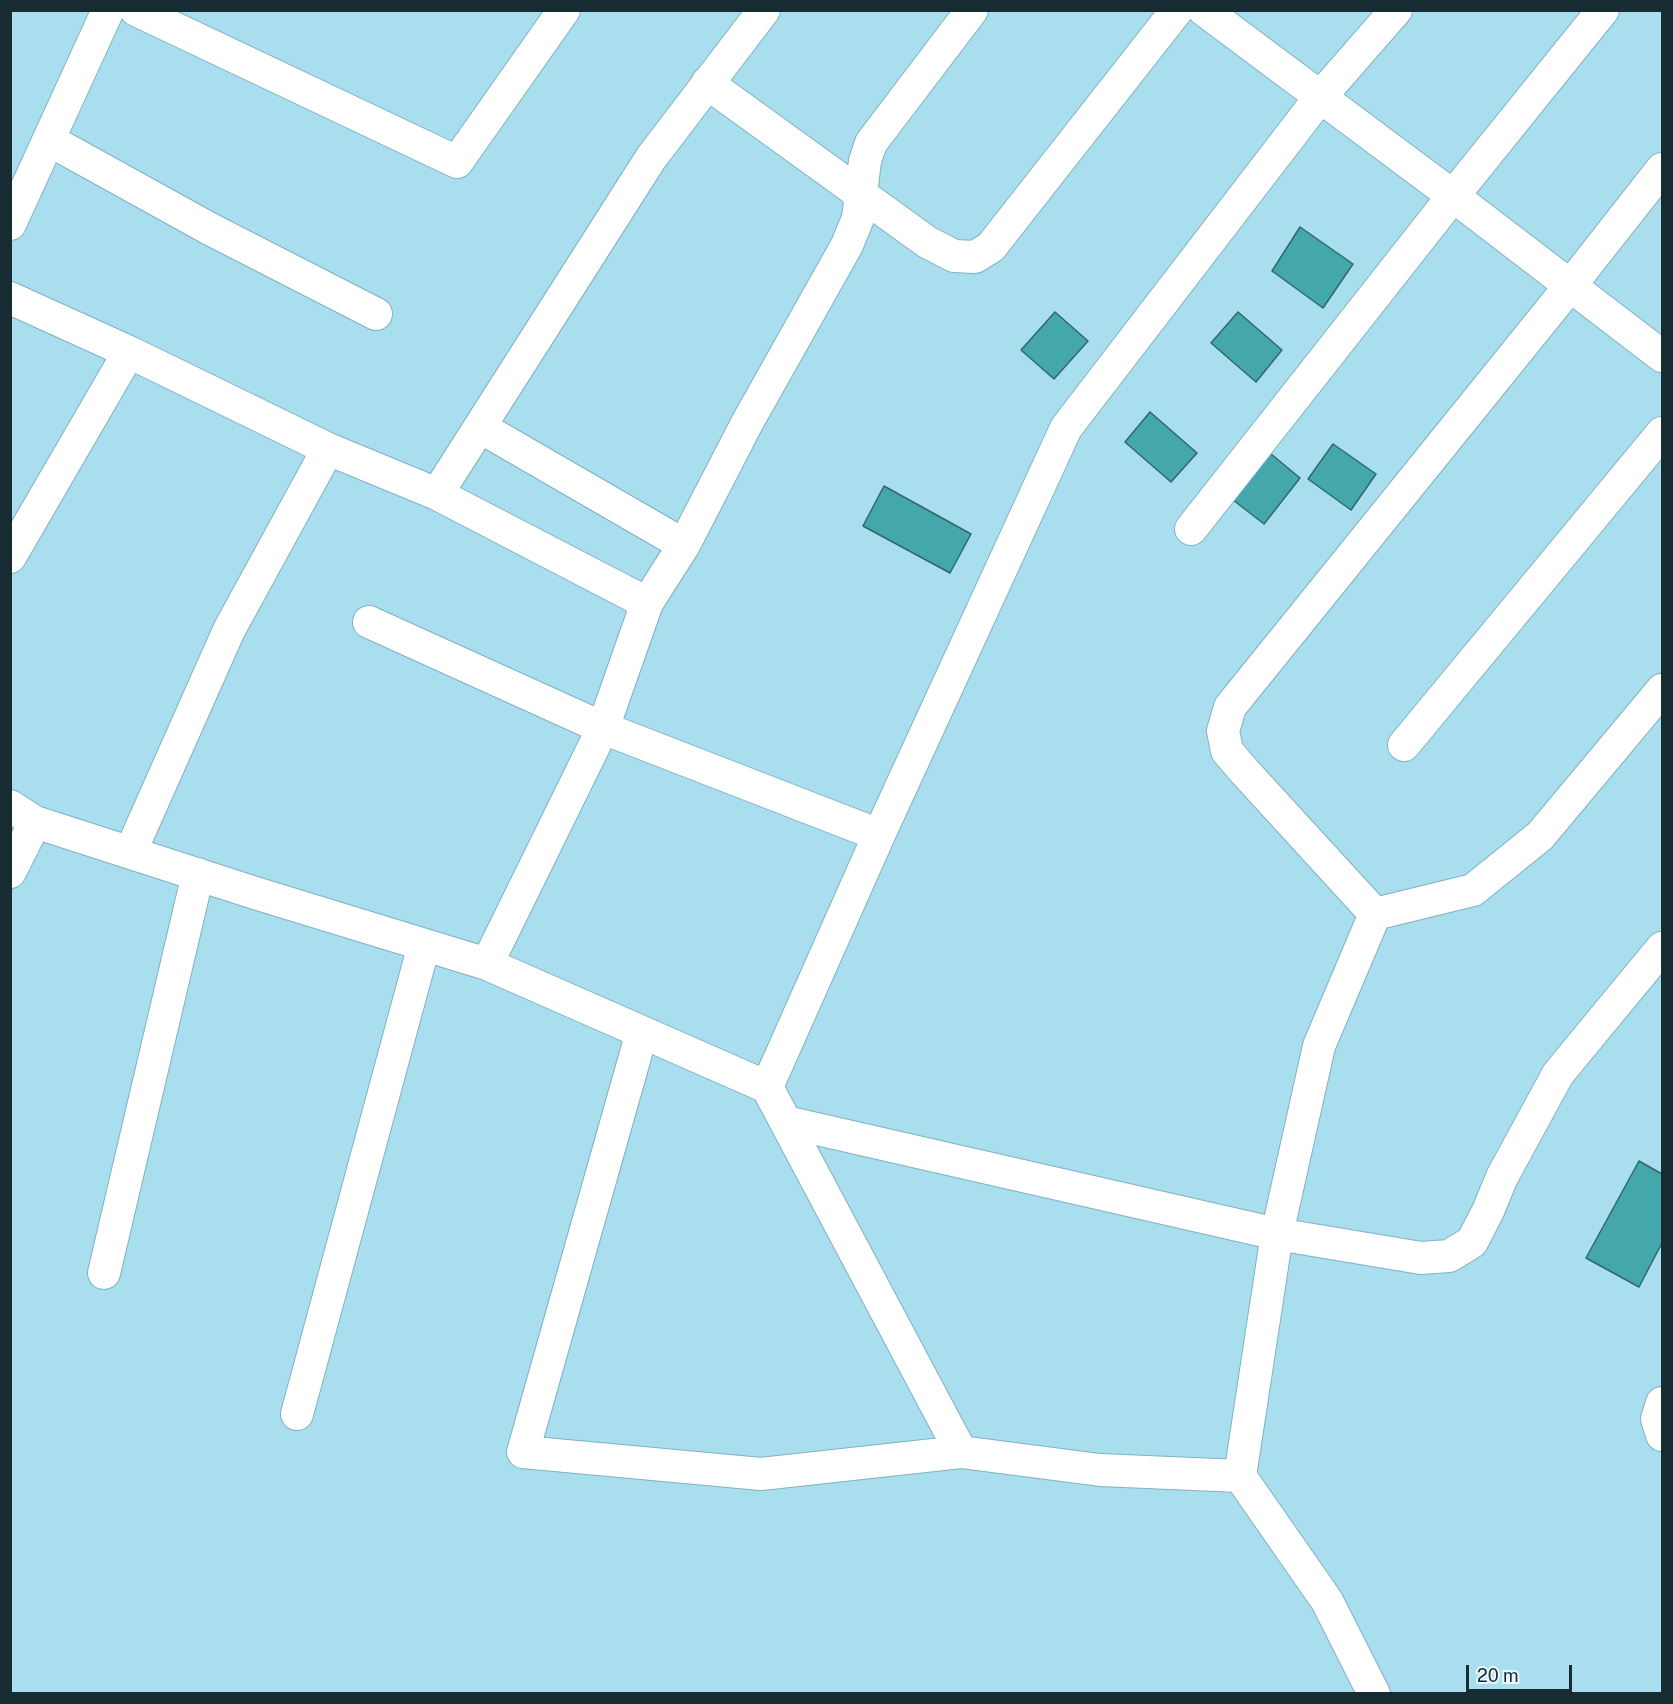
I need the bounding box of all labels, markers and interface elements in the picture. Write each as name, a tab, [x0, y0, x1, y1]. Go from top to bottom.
scale bar	[1469, 1653, 1576, 1691]
text: 20 m	[1477, 1665, 1519, 1686]

